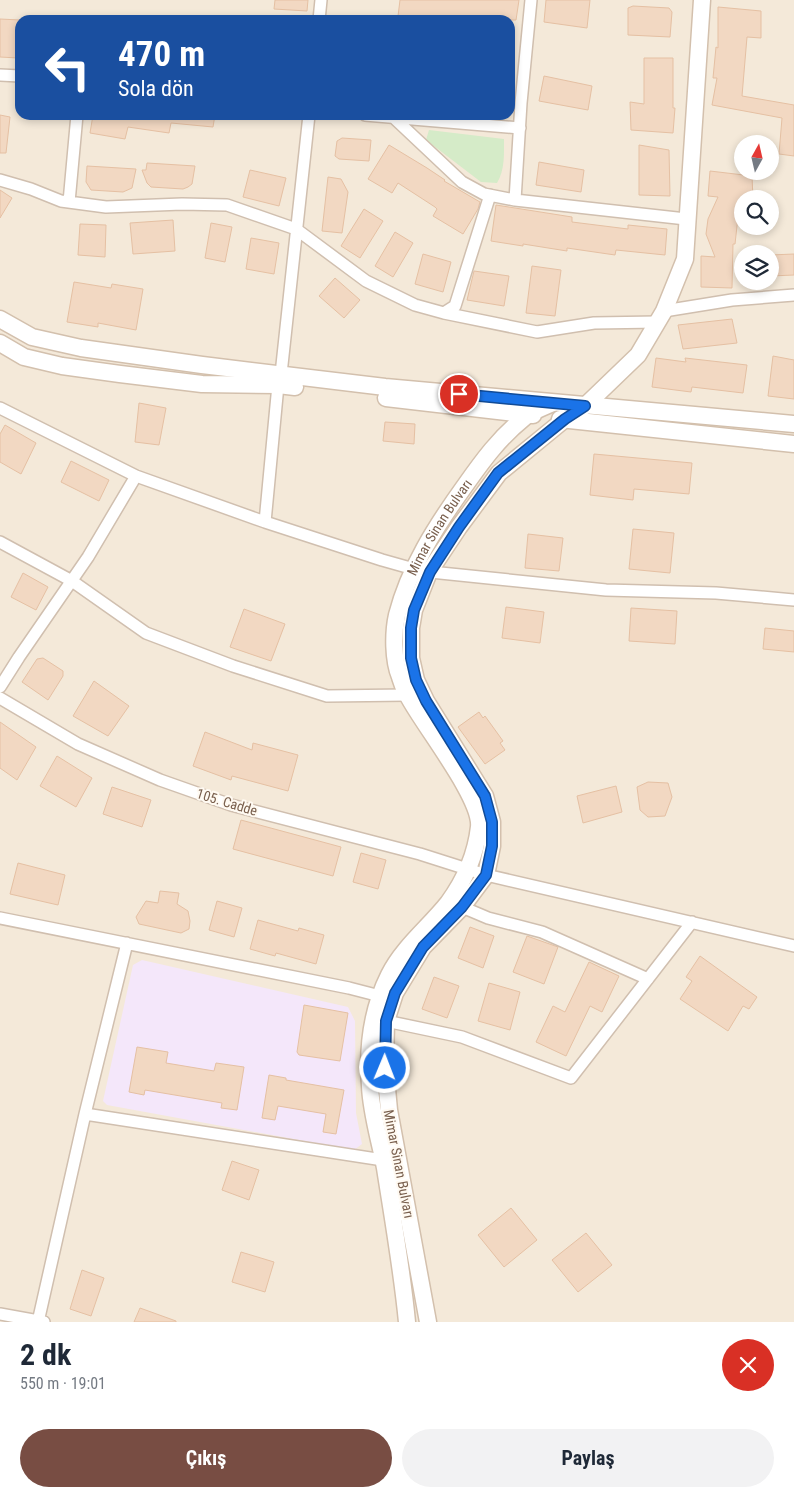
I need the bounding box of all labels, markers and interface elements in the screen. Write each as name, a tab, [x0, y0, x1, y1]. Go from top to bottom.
text: 470 m	[118, 34, 205, 75]
icon: left	[35, 35, 100, 100]
text: Sola dön	[118, 76, 194, 101]
north arrow	[734, 135, 779, 180]
map controls	[734, 135, 779, 290]
button: search	[734, 190, 779, 235]
button: layers	[734, 245, 779, 290]
pin	[438, 373, 480, 415]
icon: arrive	[445, 380, 473, 408]
street label: Mimar Sinan Bulvarı	[404, 476, 475, 578]
street label: 105. Cadde	[195, 785, 260, 819]
position arrow	[358, 1041, 410, 1093]
street label: Mimar Sinan Bulvarı	[381, 1108, 417, 1220]
text: 2 dk	[20, 1337, 71, 1372]
button: close	[722, 1339, 774, 1391]
text: 550 m · 19:01	[20, 1374, 106, 1393]
button: Çıkış	[20, 1429, 392, 1487]
button: Paylaş	[402, 1429, 774, 1487]

